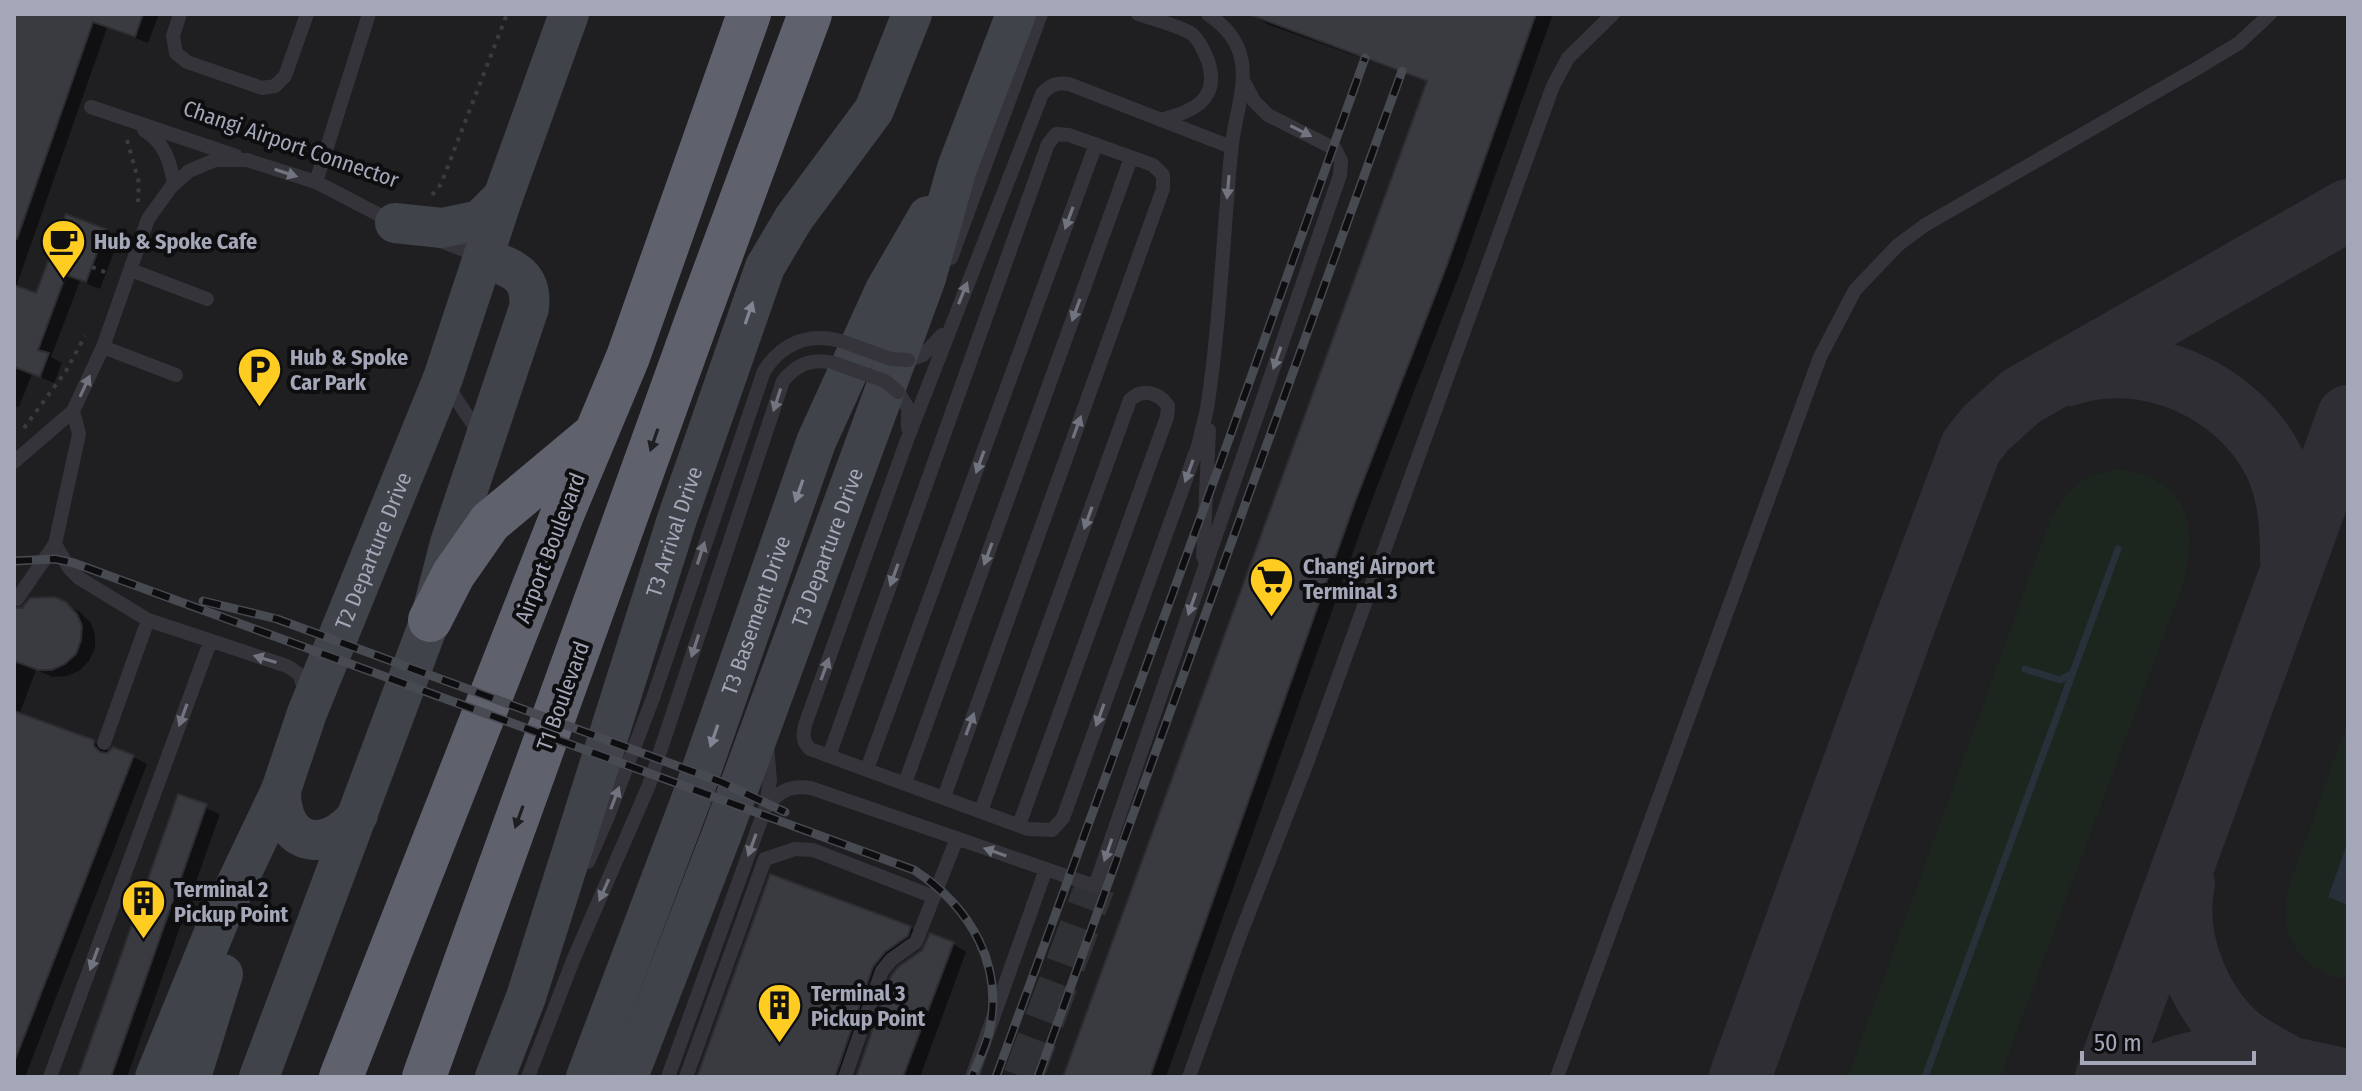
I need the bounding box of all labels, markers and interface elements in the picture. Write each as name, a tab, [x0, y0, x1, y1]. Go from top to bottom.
street label: Changi Airport Connector	[180, 94, 403, 194]
one-way arrow	[1289, 125, 1312, 138]
one-way arrow	[275, 167, 299, 179]
one-way arrow	[1221, 174, 1234, 199]
one-way arrow	[1062, 206, 1075, 230]
cafe icon: Hub & Spoke Cafe	[39, 217, 87, 280]
place label: Hub & Spoke Cafe	[94, 228, 257, 255]
one-way arrow	[957, 281, 970, 305]
one-way arrow	[1069, 298, 1082, 322]
one-way arrow	[743, 300, 755, 324]
place label: Hub & Spoke Car Park	[290, 344, 408, 396]
parking icon: Hub & Spoke Car Park	[235, 346, 283, 409]
one-way arrow	[1270, 347, 1282, 371]
one-way arrow	[78, 374, 92, 398]
one-way arrow	[771, 388, 783, 412]
one-way arrow	[1072, 414, 1084, 438]
one-way arrow	[647, 428, 660, 452]
one-way arrow	[973, 450, 985, 474]
one-way arrow	[1182, 459, 1195, 483]
street label: T3 Arrival Drive	[640, 463, 708, 600]
street label: T3 Departure Drive	[786, 464, 869, 630]
street label: T2 Departure Drive	[329, 468, 417, 633]
street label: Airport Boulevard	[509, 469, 591, 627]
one-way arrow	[792, 479, 805, 503]
one-way arrow	[1081, 506, 1093, 530]
street label: T3 Basement Drive	[715, 532, 796, 698]
one-way arrow	[696, 540, 708, 564]
one-way arrow	[981, 543, 993, 567]
place label: Changi Airport Terminal 3	[1303, 553, 1435, 605]
supermarket icon: Changi Airport Terminal 3	[1248, 555, 1296, 618]
one-way arrow	[887, 563, 900, 587]
one-way arrow	[1185, 592, 1197, 616]
one-way arrow	[688, 635, 700, 659]
street label: T1 Boulevard	[531, 638, 595, 754]
one-way arrow	[253, 653, 277, 665]
one-way arrow	[820, 657, 832, 681]
one-way arrow	[176, 703, 189, 727]
one-way arrow	[1093, 703, 1106, 727]
one-way arrow	[965, 712, 977, 736]
one-way arrow	[707, 724, 719, 748]
one-way arrow	[609, 786, 622, 810]
one-way arrow	[512, 805, 525, 829]
one-way arrow	[745, 833, 758, 857]
one-way arrow	[1101, 838, 1113, 862]
one-way arrow	[983, 845, 1007, 857]
place label: Terminal 2 Pickup Point	[174, 876, 288, 928]
building icon: Terminal 2 Pickup Point	[119, 878, 167, 941]
one-way arrow	[597, 878, 611, 902]
one-way arrow	[87, 947, 99, 971]
place label: Terminal 3 Pickup Point	[811, 980, 925, 1032]
building icon: Terminal 3 Pickup Point	[756, 982, 804, 1045]
scale bar	[2082, 1015, 2254, 1065]
text: 50 m	[2094, 1029, 2142, 1057]

